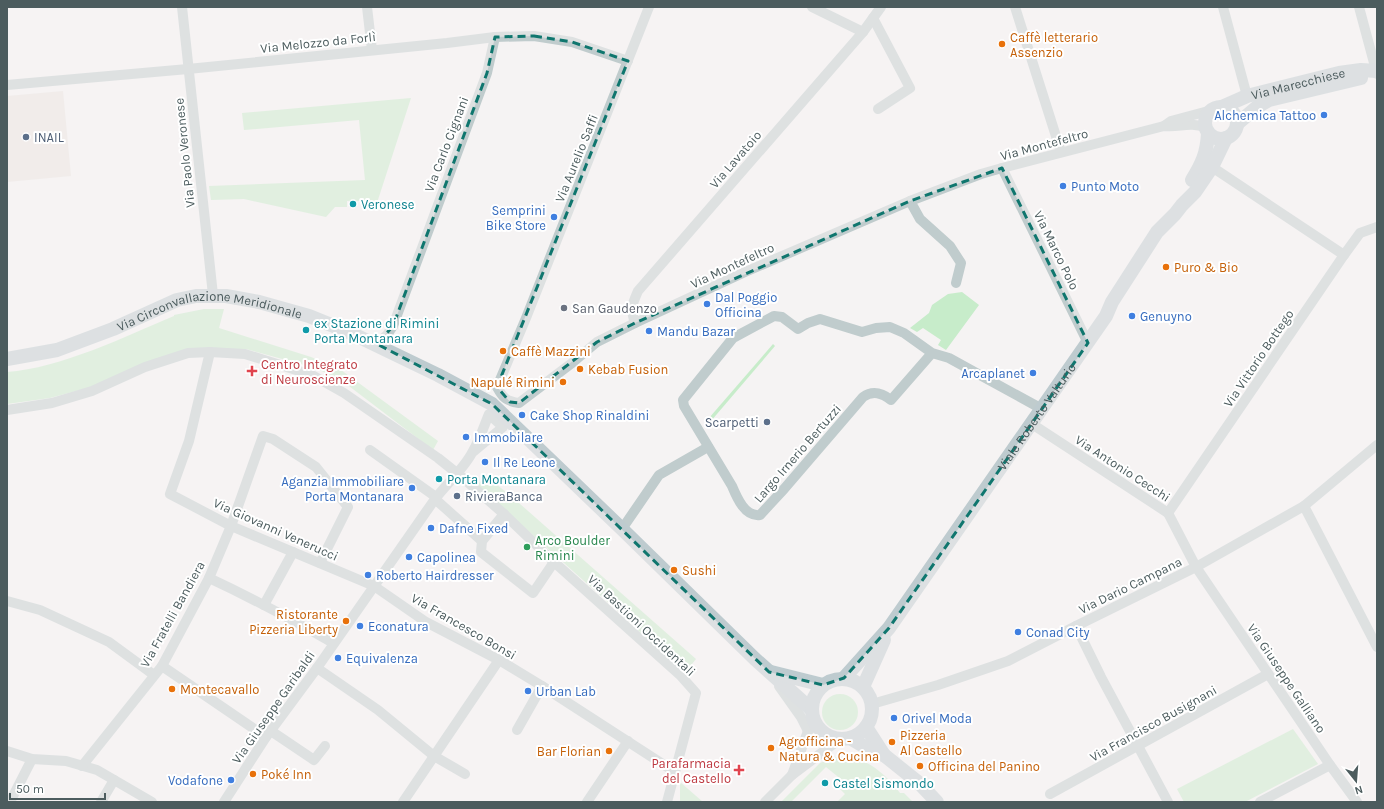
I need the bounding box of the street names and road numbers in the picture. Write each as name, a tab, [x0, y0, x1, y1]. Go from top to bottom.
street label: Via Melozzo da Forlì	[260, 29, 377, 56]
street label: Via Marecchiese	[1250, 65, 1346, 103]
street label: Via Carlo Cignani	[421, 94, 472, 194]
street label: Via Paolo Veronese	[171, 97, 198, 208]
street label: Via Aurelio Saffi	[552, 112, 601, 204]
street label: Via Montefeltro	[999, 126, 1090, 163]
street label: Via Lavatoio	[706, 127, 764, 191]
street label: Via Marco Polo	[1031, 208, 1082, 292]
street label: Via Montefeltro	[688, 240, 776, 291]
street label: Via Circonvallazione Meridionale	[115, 289, 304, 334]
street label: Via Vittorio Bottego	[1220, 307, 1297, 410]
street label: Viale Roberto Valturio	[994, 360, 1079, 473]
street label: Largo Irnerio Bertuzzi	[751, 401, 844, 506]
street label: Via Antonio Cecchi	[1072, 432, 1173, 505]
street label: Via Giovanni Venerucci	[211, 495, 341, 564]
street label: Via Dario Campana	[1076, 554, 1184, 617]
street label: Via Fratelli Bandiera	[137, 559, 208, 670]
street label: Via Bastioni Occidentali	[585, 572, 699, 679]
street label: Via Francesco Bonsi	[409, 590, 519, 663]
street label: Via Giuseppe Galliano	[1244, 621, 1329, 736]
street label: Via Giuseppe Garibaldi	[229, 648, 318, 767]
street label: Via Francisco Busignani	[1087, 682, 1219, 765]

